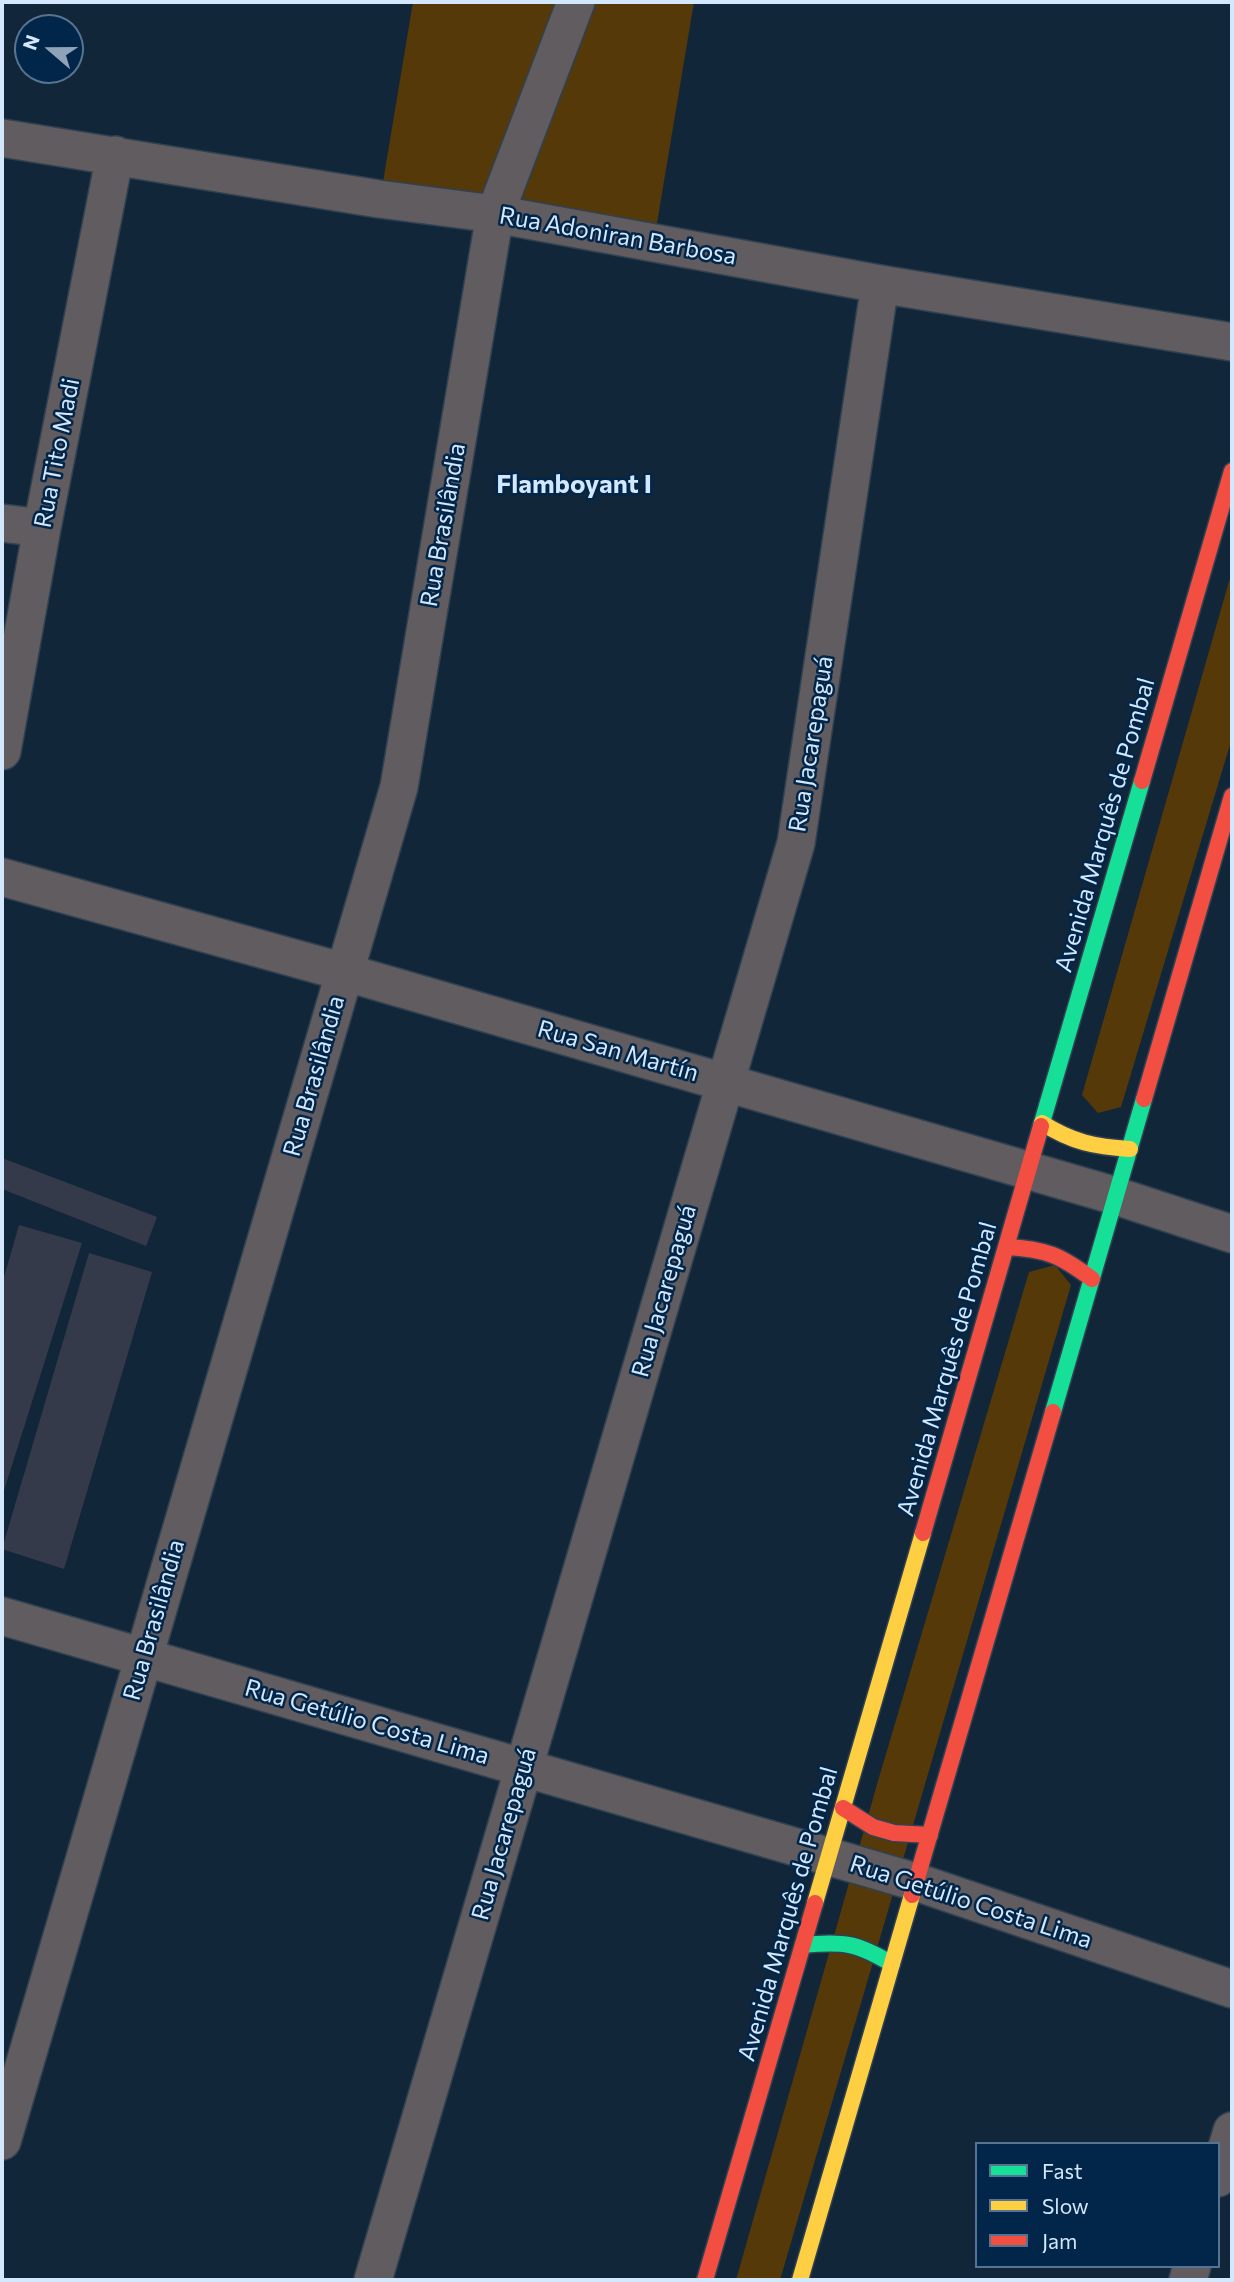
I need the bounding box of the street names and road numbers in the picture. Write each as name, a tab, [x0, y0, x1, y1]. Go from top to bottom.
street label: Rua Adoniran Barbosa	[497, 201, 739, 271]
street label: Rua Tito Madi	[28, 376, 86, 530]
street label: Rua Brasilândia	[414, 441, 472, 609]
street label: Rua Jacarepaguá	[783, 654, 839, 834]
street label: Avenida Marquês de Pombal	[1049, 674, 1161, 976]
street label: Rua Brasilândia	[277, 992, 351, 1160]
street label: Rua San Martín	[534, 1014, 702, 1088]
street label: Rua Jacarepaguá	[626, 1202, 702, 1380]
street label: Avenida Marquês de Pombal	[891, 1218, 1003, 1520]
street label: Rua Brasilândia	[117, 1536, 191, 1704]
street label: Rua Getúlio Costa Lima	[242, 1673, 492, 1771]
street label: Rua Jacarepaguá	[466, 1745, 542, 1923]
street label: Avenida Marquês de Pombal	[732, 1763, 844, 2065]
street label: Rua Getúlio Costa Lima	[846, 1849, 1096, 1955]

